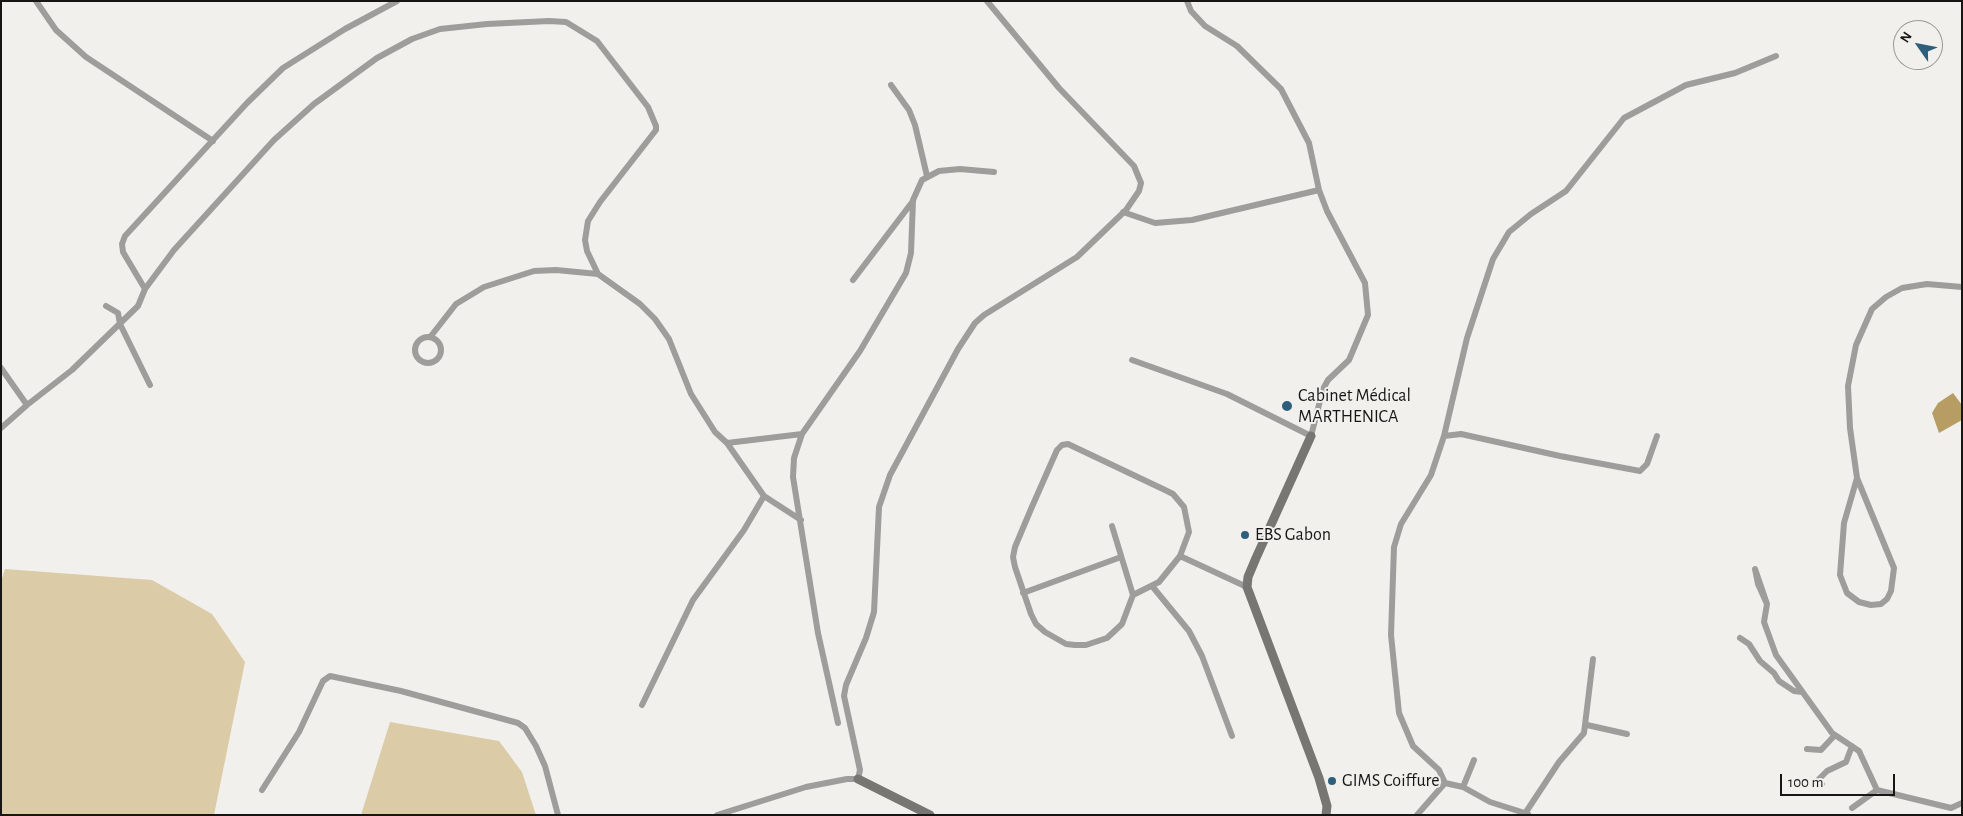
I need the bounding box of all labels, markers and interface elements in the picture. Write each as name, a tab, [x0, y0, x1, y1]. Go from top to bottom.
north arrow	[1893, 20, 1943, 70]
text: N	[1898, 29, 1915, 45]
place label: Cabinet Médical MARTHENICA	[1298, 385, 1411, 428]
marker: Cabinet Médical MARTHENICA	[1280, 399, 1294, 413]
place label: EBS Gabon	[1255, 524, 1331, 546]
marker: EBS Gabon	[1239, 529, 1251, 541]
scale bar	[1783, 764, 1898, 796]
place label: GIMS Coiffure	[1342, 770, 1439, 792]
marker: GIMS Coiffure	[1326, 775, 1338, 787]
text: 100 m	[1788, 775, 1823, 790]

